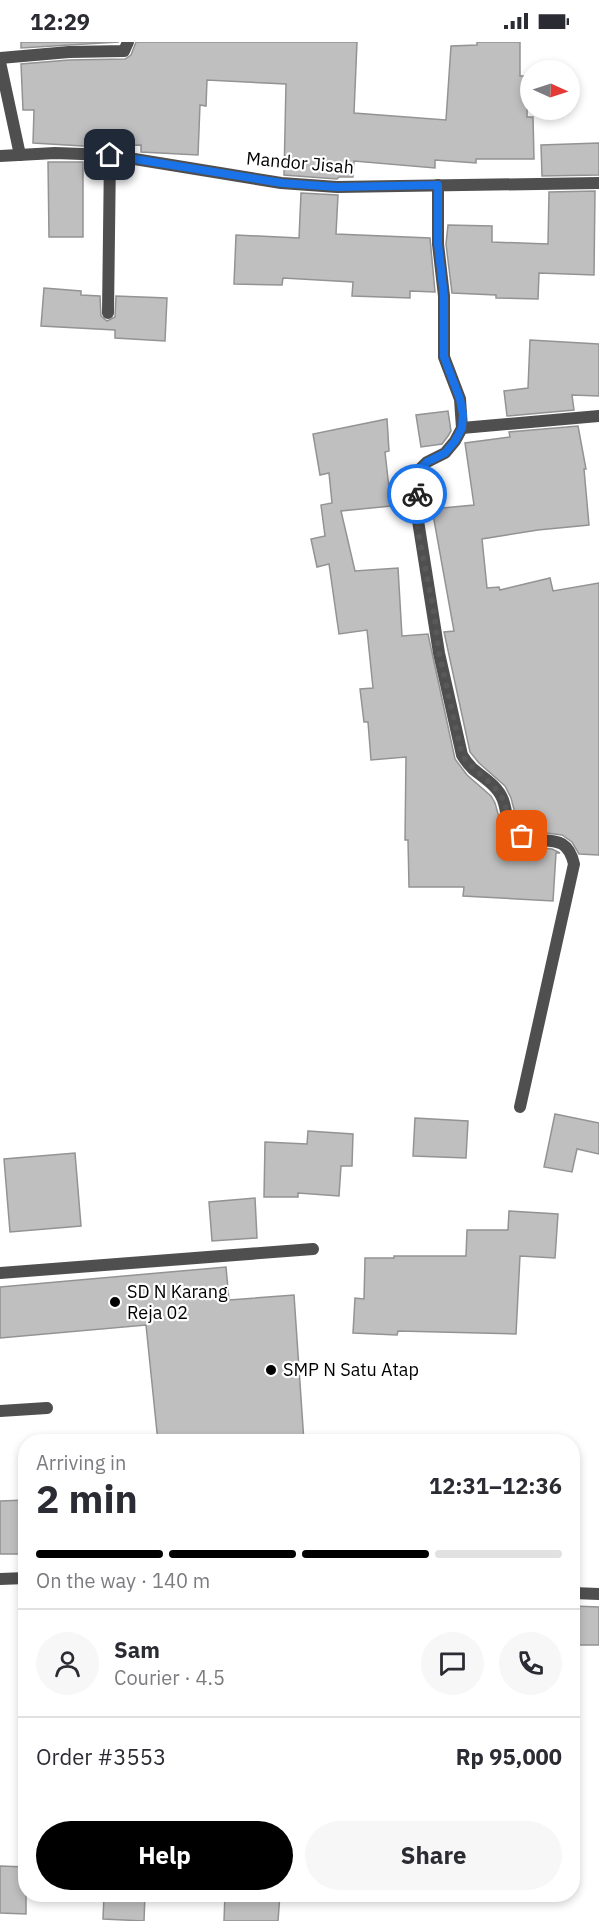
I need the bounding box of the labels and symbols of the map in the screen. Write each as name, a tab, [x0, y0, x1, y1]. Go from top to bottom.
north arrow	[520, 60, 580, 120]
pin	[84, 129, 135, 180]
street label: Mandor Jisah	[245, 146, 355, 179]
courier	[387, 464, 447, 524]
pin	[496, 810, 547, 861]
place label: SD N Karang Reja 02	[127, 1280, 228, 1324]
marker: SD N Karang Reja 02	[108, 1295, 122, 1309]
place label: SMP N Satu Atap	[283, 1358, 419, 1381]
marker: SMP N Satu Atap	[264, 1363, 278, 1377]

